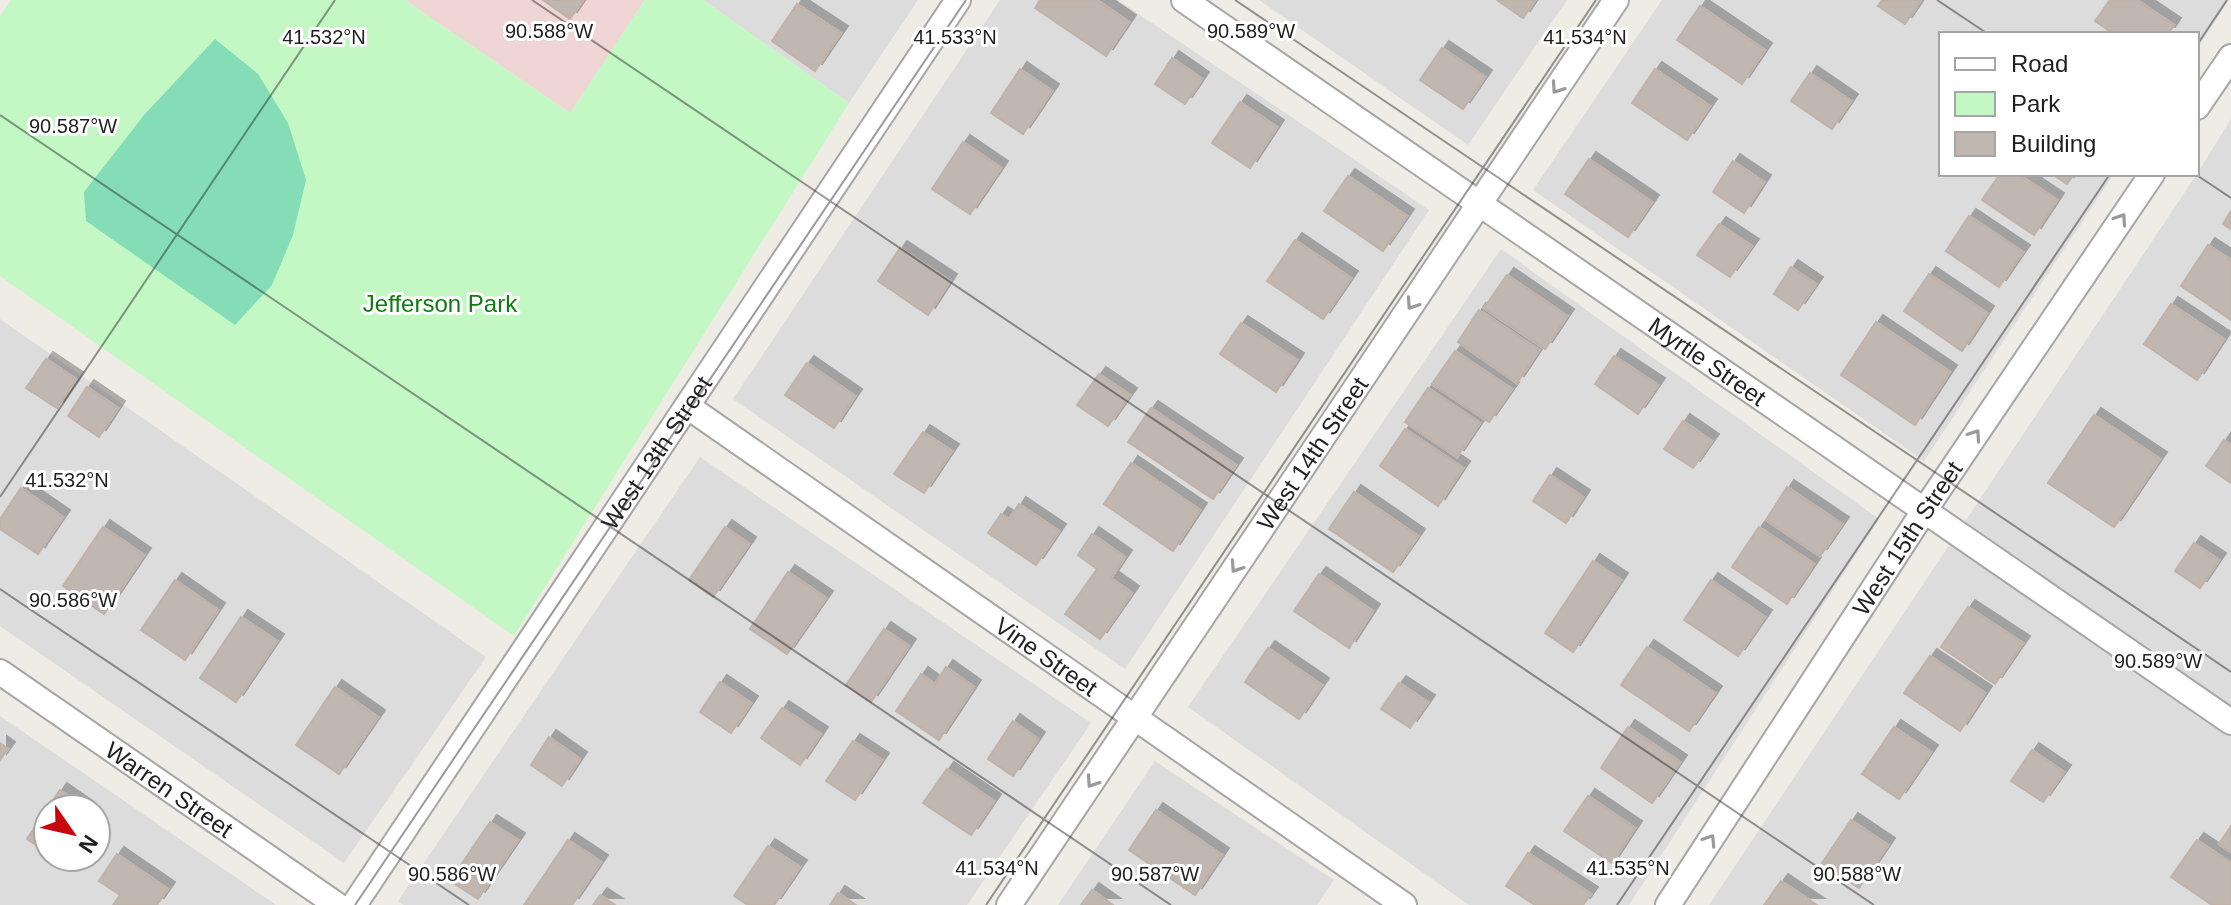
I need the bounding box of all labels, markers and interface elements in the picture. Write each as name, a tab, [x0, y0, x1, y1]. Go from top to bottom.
text: 90.588°W	[505, 20, 593, 42]
text: 90.589°W	[1207, 20, 1295, 42]
text: 41.532°N	[282, 26, 366, 48]
text: 41.533°N	[913, 26, 997, 48]
text: 41.534°N	[1543, 26, 1627, 48]
legend	[1939, 32, 2199, 176]
text: Road	[2011, 50, 2068, 77]
one-way arrow	[1552, 79, 1567, 94]
text: Park	[2011, 90, 2061, 117]
text: 90.587°W	[29, 115, 117, 137]
text: Building	[2011, 130, 2096, 157]
one-way arrow	[2111, 214, 2126, 228]
park label: Jefferson Park	[363, 290, 518, 317]
one-way arrow	[1407, 296, 1422, 310]
street label: Myrtle Street	[1644, 311, 1772, 411]
street label: West 13th Street	[595, 371, 717, 534]
street label: West 14th Street	[1251, 371, 1373, 535]
one-way arrow	[1966, 429, 1981, 444]
street label: West 15th Street	[1847, 456, 1968, 620]
text: 41.532°N	[25, 469, 109, 491]
one-way arrow	[1231, 558, 1246, 572]
text: 90.586°W	[29, 589, 117, 611]
street label: Vine Street	[990, 611, 1103, 701]
text: 90.589°W	[2114, 650, 2202, 672]
street label: Warren Street	[101, 736, 239, 843]
one-way arrow	[1086, 774, 1101, 788]
north arrow	[32, 793, 112, 873]
text: N	[73, 830, 103, 857]
one-way arrow	[1700, 834, 1715, 848]
text: 41.534°N	[955, 857, 1039, 879]
text: 41.535°N	[1586, 857, 1670, 879]
text: 90.586°W	[408, 863, 496, 885]
text: 90.587°W	[1111, 863, 1199, 885]
text: 90.588°W	[1813, 863, 1901, 885]

